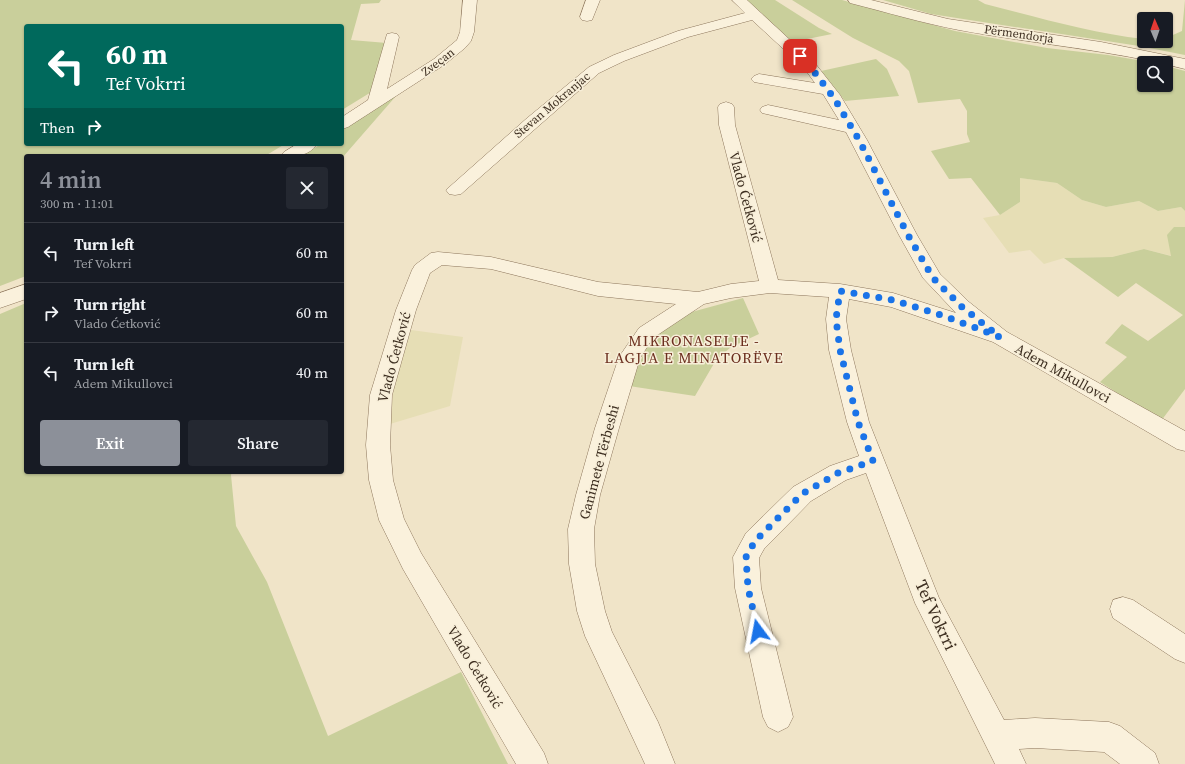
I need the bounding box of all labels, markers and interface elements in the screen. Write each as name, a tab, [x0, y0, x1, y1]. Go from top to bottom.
north arrow	[1137, 12, 1173, 48]
map controls	[1137, 12, 1173, 92]
street label: Përmendorja	[983, 21, 1056, 47]
text: 60 m	[106, 35, 168, 73]
pin	[783, 39, 817, 73]
icon: left	[40, 40, 92, 92]
street label: Zveçan	[418, 44, 458, 80]
icon: arrive	[789, 45, 811, 67]
button: search	[1137, 56, 1173, 92]
street label: Stevan Mokranjac	[510, 68, 594, 142]
text: Tef Vokrri	[106, 71, 186, 96]
icon: right	[83, 116, 105, 138]
text: Then	[40, 117, 75, 138]
street label: Vlado Ćetković	[724, 149, 768, 245]
text: 4 min	[40, 163, 102, 196]
button: close	[286, 167, 328, 209]
text: 300 m · 11:01	[40, 195, 114, 212]
text: Turn left	[74, 234, 134, 255]
icon: left	[40, 242, 62, 264]
text: 60 m	[296, 242, 328, 263]
text: Tef Vokrri	[74, 255, 132, 272]
text: Turn right	[74, 294, 146, 315]
icon: right	[40, 302, 62, 324]
text: 60 m	[296, 302, 328, 323]
street label: Vlado Ćetković	[372, 309, 416, 405]
text: Vlado Ćetković	[74, 315, 161, 332]
district label: MIKRONASELJE - LAGJJA E MINATORËVE	[604, 330, 784, 368]
street label: Adem Mikullovci	[1012, 338, 1114, 408]
text: Turn left	[74, 354, 134, 375]
icon: left	[40, 362, 62, 384]
text: 40 m	[296, 362, 328, 383]
text: Adem Mikullovci	[74, 375, 173, 392]
street label: Ganimete Tërbeshi	[574, 403, 624, 521]
button: Exit	[40, 420, 180, 466]
button: Share	[188, 420, 328, 466]
street label: Tef Vokrri	[909, 576, 963, 654]
position arrow	[737, 610, 779, 652]
street label: Vlado Ćetković	[442, 622, 508, 712]

